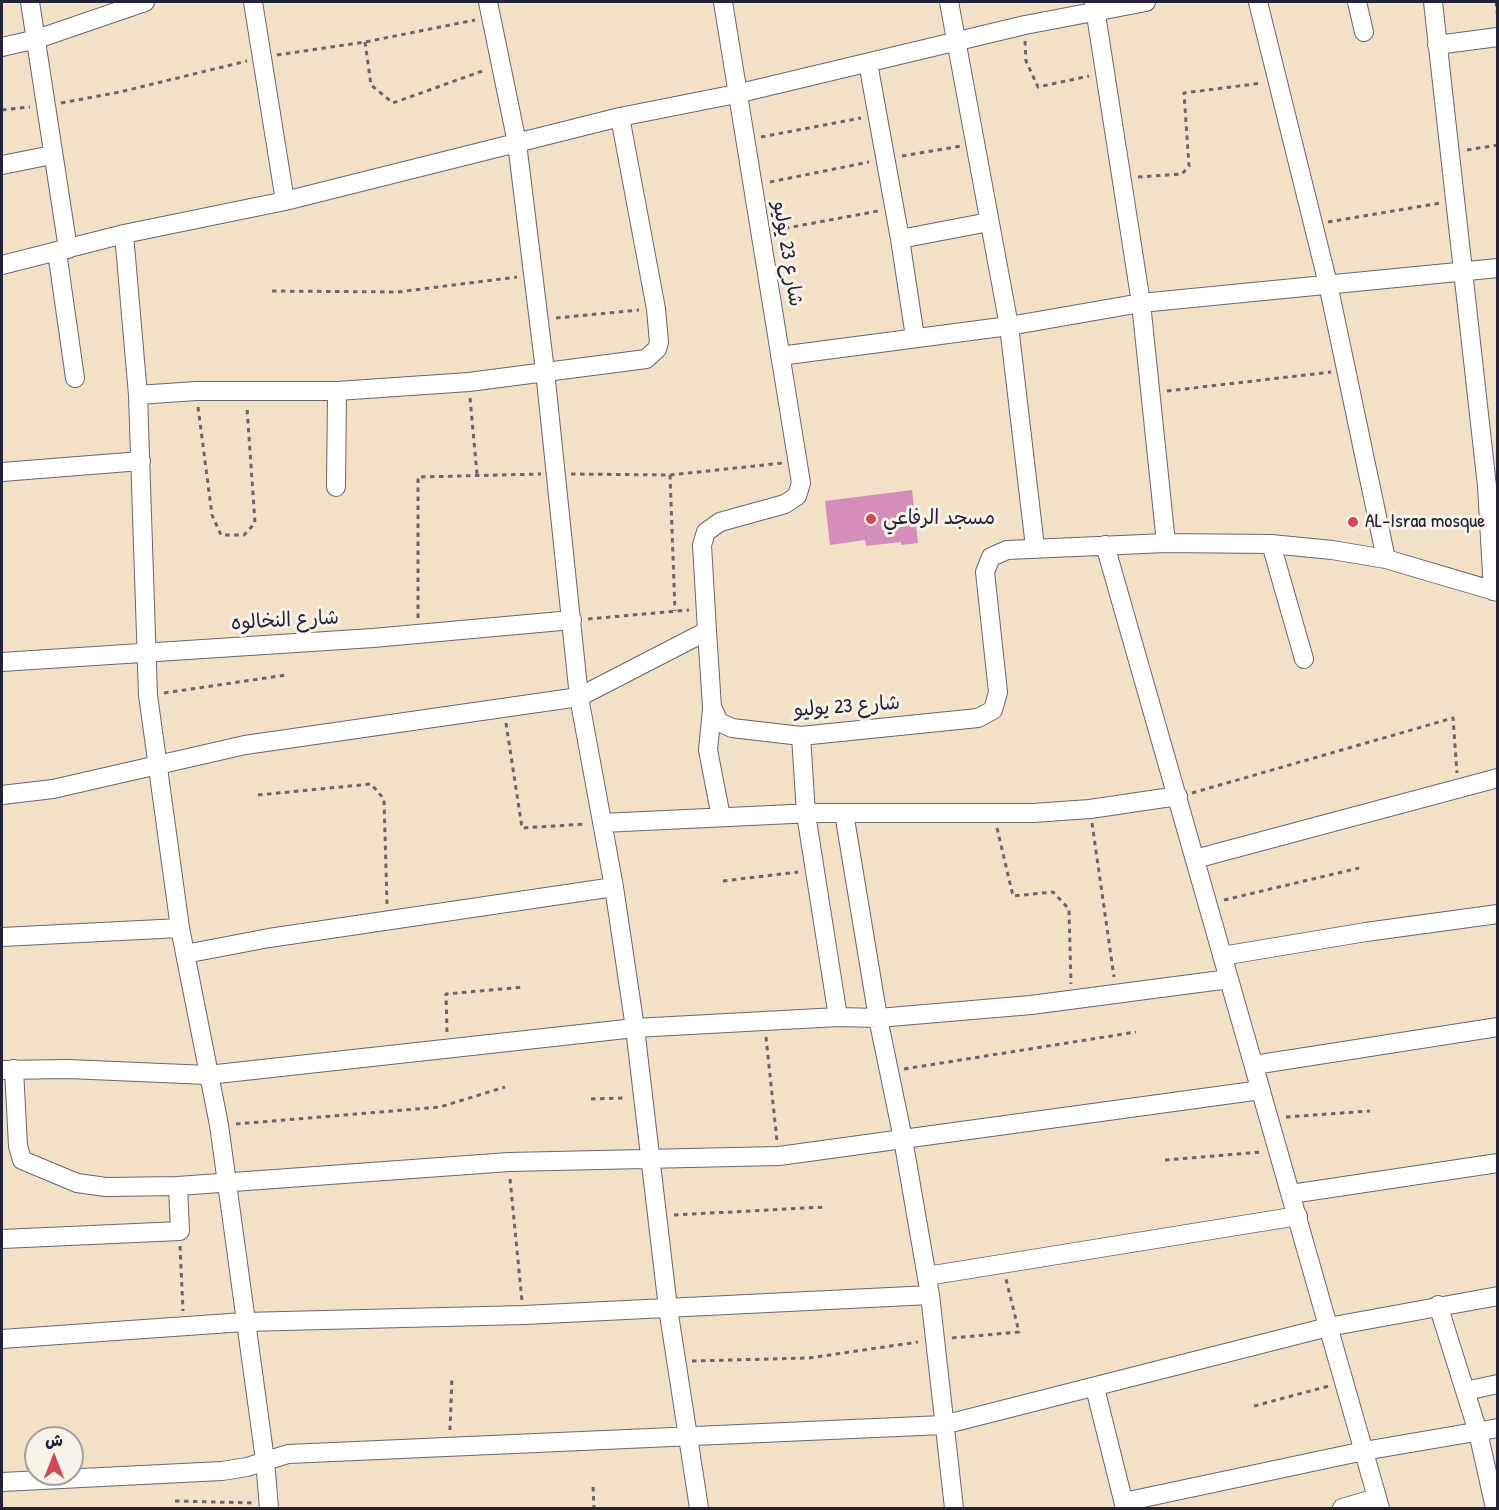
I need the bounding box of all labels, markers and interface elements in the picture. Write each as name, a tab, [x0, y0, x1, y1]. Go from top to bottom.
street label: شارع 23 يوليو	[767, 200, 807, 308]
place label: مسجد الرفاعي	[883, 507, 995, 531]
place label: AL-Israa mosque	[1365, 510, 1485, 534]
marker: مسجد الرفاعي	[864, 512, 878, 526]
marker: AL-Israa mosque	[1346, 515, 1360, 529]
street label: شارع النخالوه	[230, 606, 340, 636]
street label: شارع 23 يوليو	[793, 691, 901, 723]
north arrow	[24, 1426, 84, 1486]
text: ش	[45, 1429, 63, 1451]

